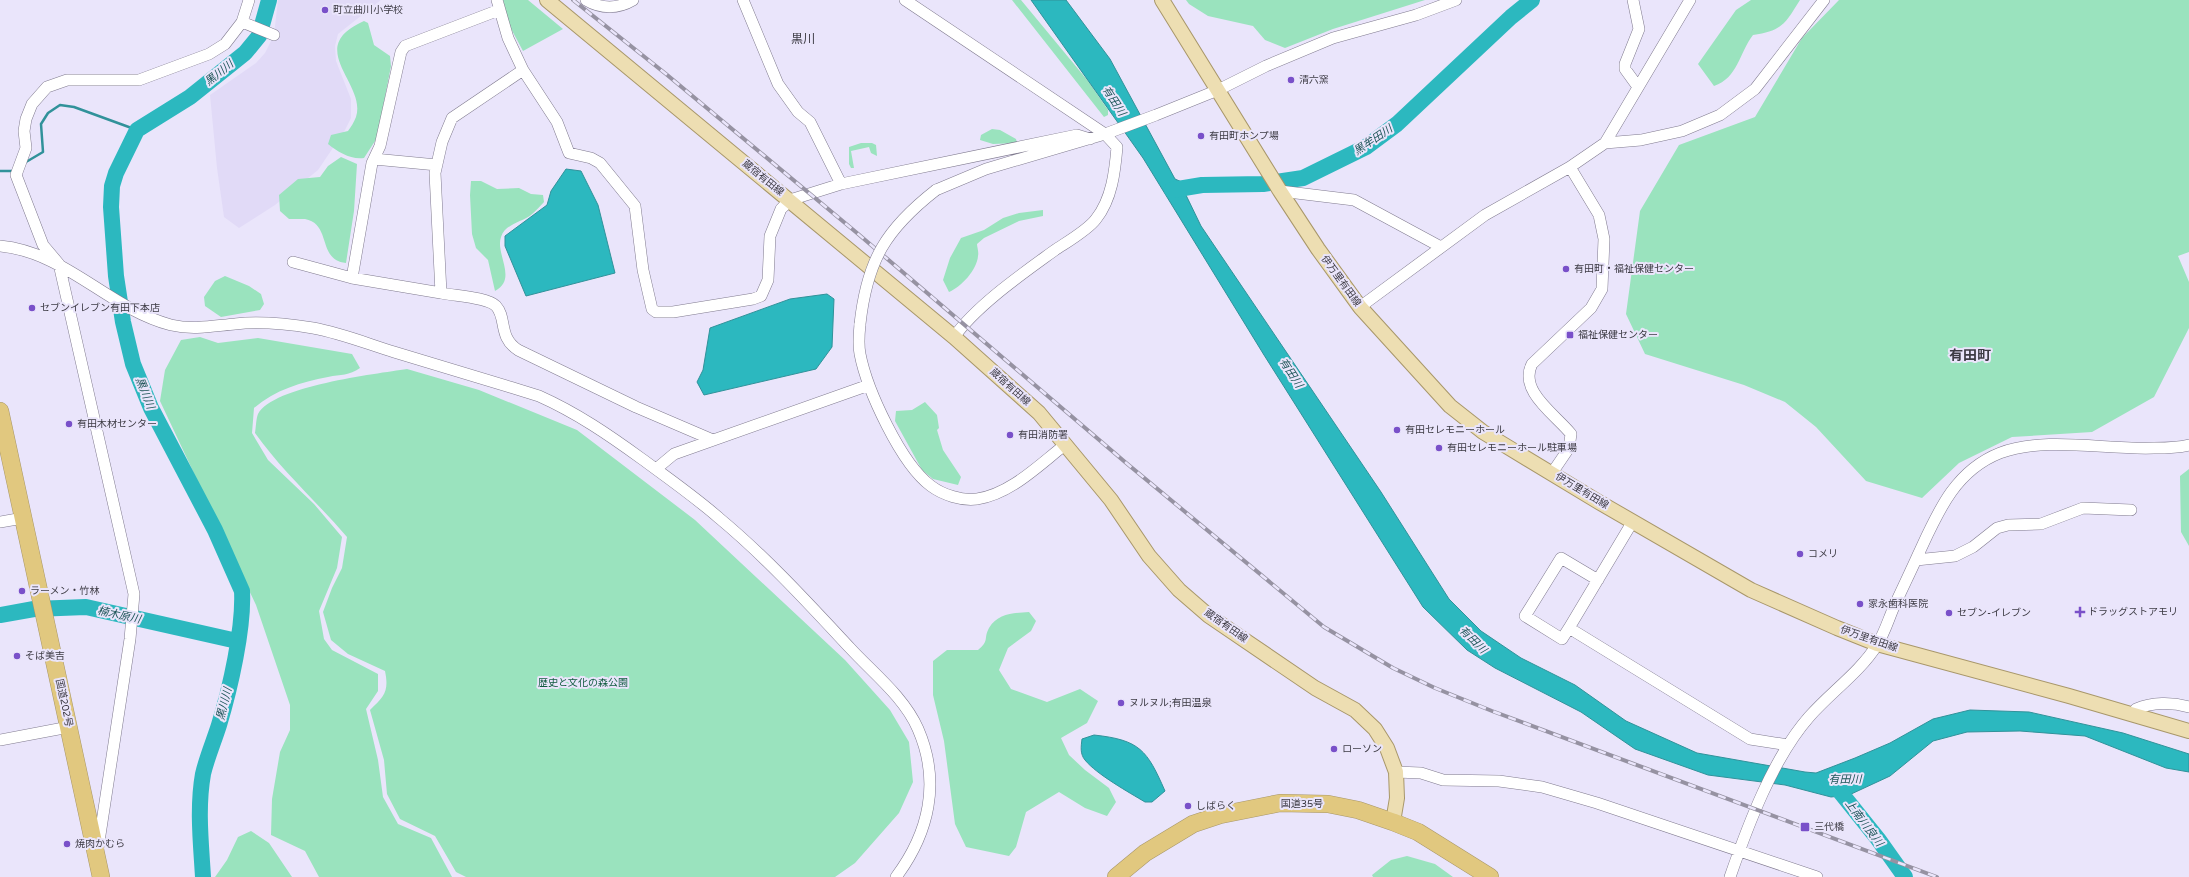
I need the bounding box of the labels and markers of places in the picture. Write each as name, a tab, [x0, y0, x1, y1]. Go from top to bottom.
place label: 町立曲川小学校	[333, 4, 403, 16]
marker: 町立曲川小学校	[320, 5, 330, 15]
place label: 清六窯	[1299, 74, 1329, 86]
marker: 清六窯	[1286, 75, 1296, 85]
place label: 有田町ホンプ場	[1209, 130, 1279, 142]
marker: 有田町ホンプ場	[1196, 131, 1206, 141]
place label: 有田町・福祉保健センター	[1574, 263, 1694, 275]
marker: 有田町・福祉保健センター	[1561, 264, 1571, 274]
place label: セブンイレブン有田下本店	[40, 302, 160, 314]
marker: セブンイレブン有田下本店	[27, 303, 37, 313]
place label: 福祉保健センター	[1578, 329, 1658, 341]
marker: 福祉保健センター	[1565, 330, 1575, 340]
place label: 有田木材センター	[77, 418, 157, 430]
marker: 有田木材センター	[64, 419, 74, 429]
place label: 有田セレモニーホール	[1405, 424, 1505, 436]
marker: 有田セレモニーホール	[1392, 425, 1402, 435]
place label: 有田消防署	[1018, 429, 1068, 441]
marker: 有田消防署	[1005, 430, 1015, 440]
place label: 有田セレモニーホール駐車場	[1447, 442, 1577, 454]
marker: 有田セレモニーホール駐車場	[1434, 443, 1444, 453]
place label: コメリ	[1808, 548, 1838, 560]
marker: コメリ	[1795, 549, 1805, 559]
place label: ラーメン・竹林	[30, 585, 100, 597]
marker: ラーメン・竹林	[17, 586, 27, 596]
place label: 家永歯科医院	[1868, 598, 1928, 610]
marker: 家永歯科医院	[1855, 599, 1865, 609]
place label: ドラッグストアモリ	[2088, 606, 2178, 618]
place label: セブン-イレブン	[1957, 607, 2031, 619]
marker: ドラッグストアモリ	[2075, 607, 2085, 617]
marker: セブン-イレブン	[1944, 608, 1954, 618]
place label: そば美吉	[25, 650, 65, 662]
marker: そば美吉	[12, 651, 22, 661]
place label: ヌルヌル;有田温泉	[1129, 697, 1213, 709]
marker: ヌルヌル;有田温泉	[1116, 698, 1126, 708]
place label: ローソン	[1342, 743, 1382, 755]
marker: ローソン	[1329, 744, 1339, 754]
place label: しばらく	[1196, 800, 1236, 812]
marker: しばらく	[1183, 801, 1193, 811]
marker: 三代橋	[1799, 821, 1811, 833]
place label: 三代橋	[1814, 821, 1844, 833]
place label: 焼肉かむら	[75, 838, 125, 850]
marker: 焼肉かむら	[62, 839, 72, 849]

